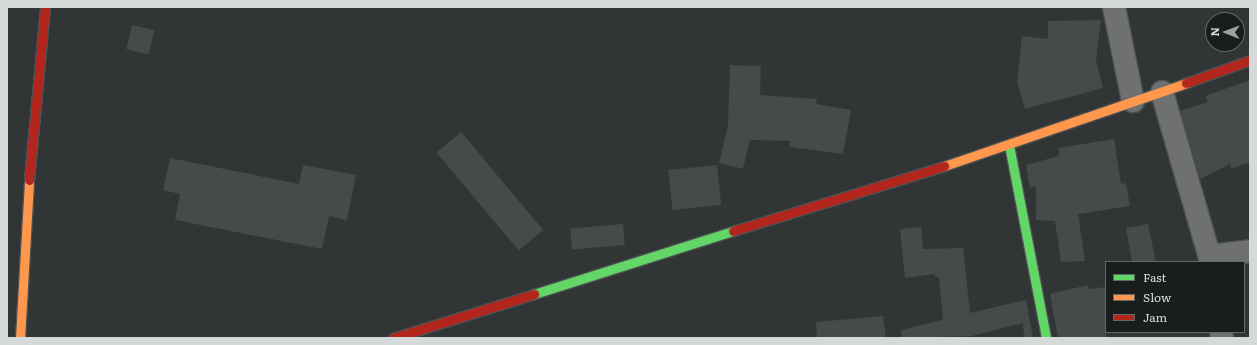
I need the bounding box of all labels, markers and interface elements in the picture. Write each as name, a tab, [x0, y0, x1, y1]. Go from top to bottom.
north arrow	[1205, 12, 1245, 52]
text: N	[1206, 27, 1222, 37]
legend	[1105, 261, 1245, 333]
text: Fast	[1143, 268, 1166, 286]
text: Slow	[1143, 288, 1171, 306]
text: Jam	[1143, 308, 1167, 326]

